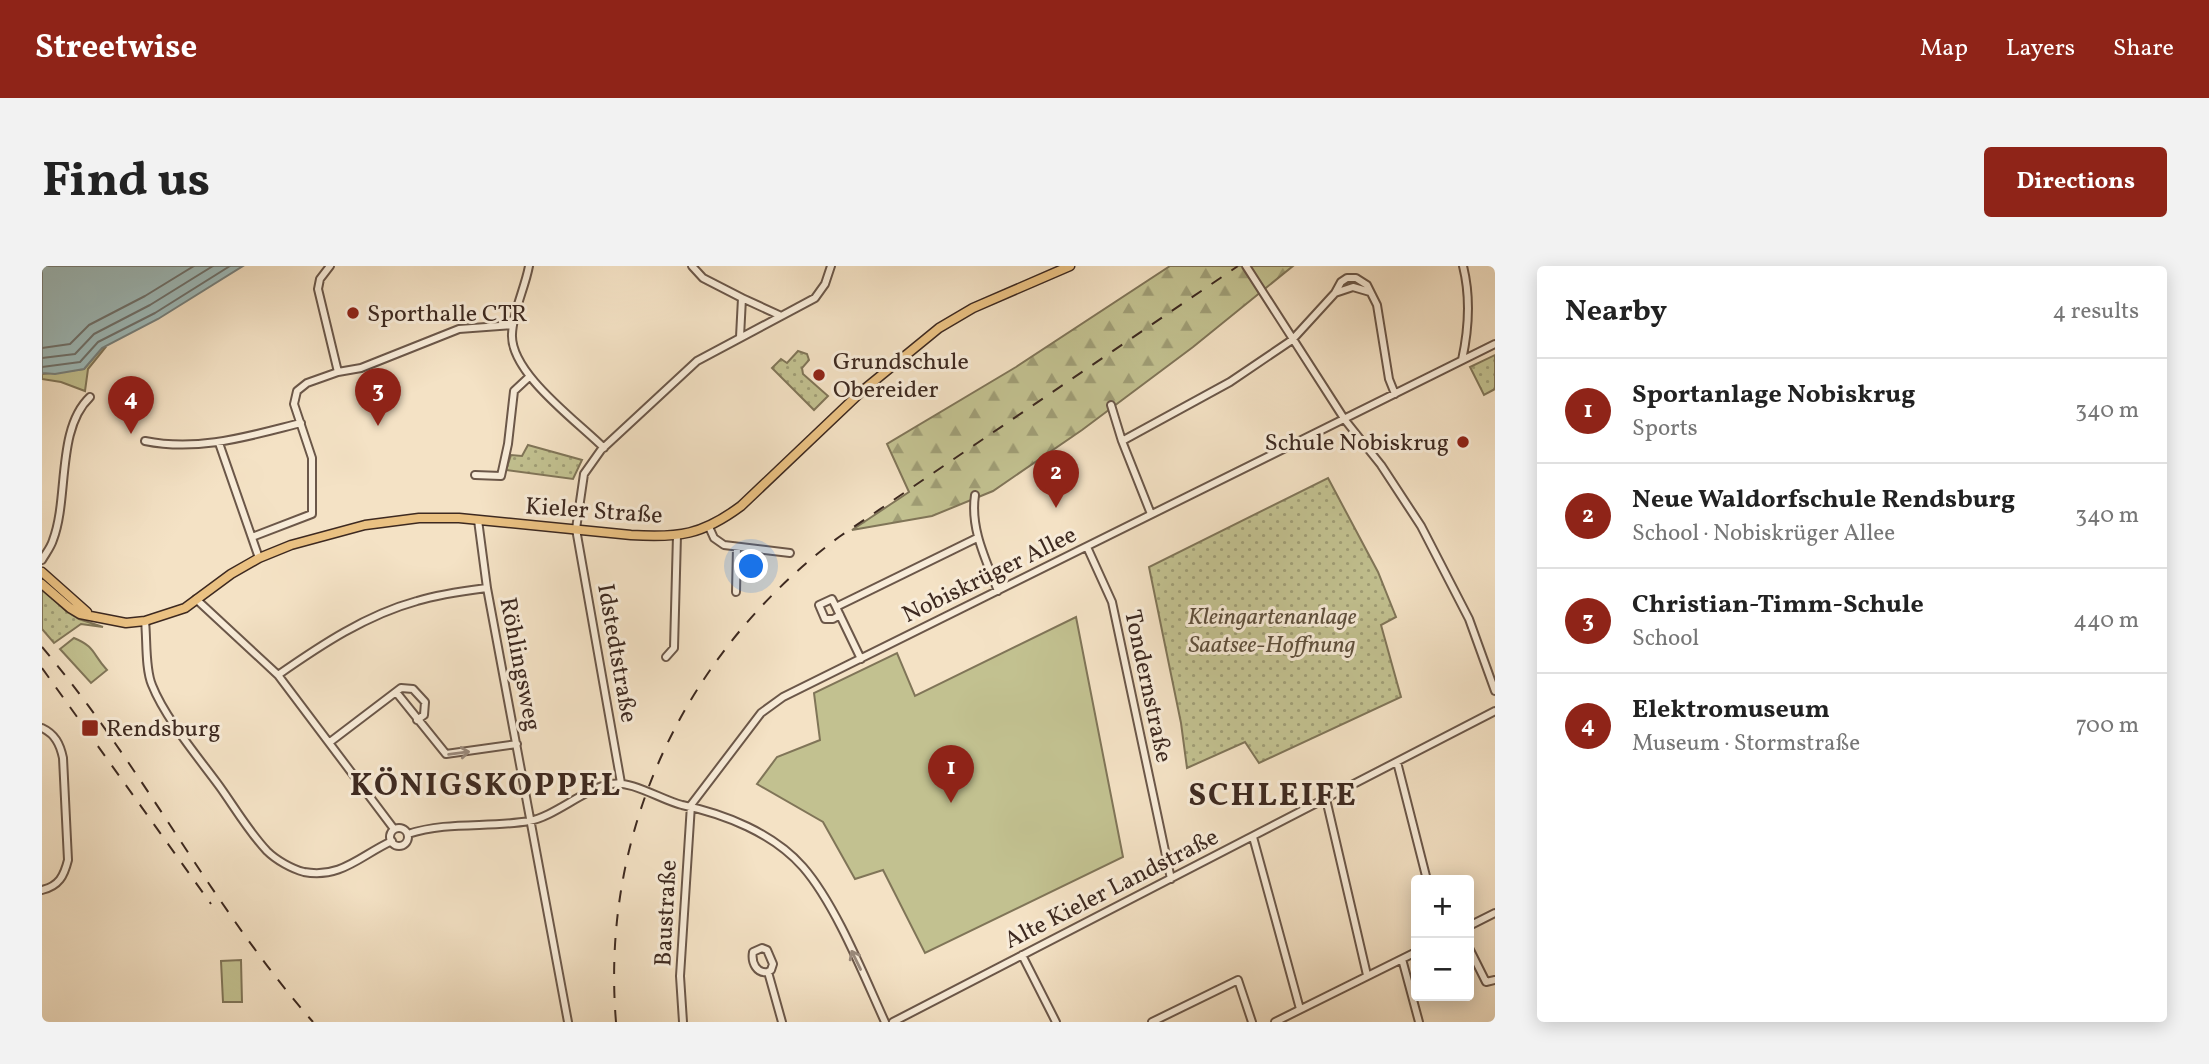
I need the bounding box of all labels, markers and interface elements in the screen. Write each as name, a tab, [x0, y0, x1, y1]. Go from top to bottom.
text: Streetwise	[35, 26, 197, 72]
text: Map	[1920, 32, 1968, 66]
text: Layers	[2006, 32, 2075, 66]
text: Share	[2113, 32, 2174, 66]
button: Directions	[1984, 147, 2167, 217]
text: Find us	[42, 148, 210, 217]
text: Nearby	[1565, 291, 1667, 333]
text: 4 results	[2053, 296, 2139, 328]
place label: Sporthalle CTR	[367, 298, 528, 332]
marker: Sporthalle CTR	[345, 305, 361, 321]
place label: Grundschule Obereider	[833, 346, 969, 408]
marker: Grundschule Obereider	[811, 367, 827, 383]
pin: 3	[355, 368, 401, 426]
pin: 4	[108, 376, 154, 434]
text: Sportanlage Nobiskrug	[1632, 377, 1915, 413]
text: 1	[1583, 395, 1593, 427]
text: 340 m	[2075, 395, 2139, 427]
text: Sports	[1632, 413, 1698, 445]
place label: Schule Nobiskrug	[1265, 427, 1449, 461]
marker: Schule Nobiskrug	[1455, 434, 1471, 450]
pin: 2	[1033, 450, 1079, 508]
text: Neue Waldorfschule Rendsburg	[1632, 482, 2015, 518]
street label: Kieler Straße	[524, 490, 664, 534]
text: 2	[1582, 500, 1594, 532]
text: 340 m	[2075, 500, 2139, 532]
text: School · Nobiskrüger Allee	[1632, 518, 1895, 550]
street label: Nobiskrüger Allee	[897, 519, 1083, 633]
your location	[734, 549, 768, 583]
street label: Idstedtstraße	[587, 581, 645, 725]
text: Christian-Timm-Schule	[1632, 587, 1924, 623]
street label: Röhlingsweg	[489, 595, 549, 734]
park label: Kleingartenanlage Saatsee-Hoffnung	[1188, 601, 1357, 663]
text: 3	[1582, 605, 1594, 637]
text: 440 m	[2073, 605, 2139, 637]
street label: Tondernstraße	[1114, 607, 1180, 766]
text: School	[1632, 623, 1699, 655]
text: Elektromuseum	[1632, 692, 1830, 728]
text: 4	[1581, 710, 1595, 742]
text: 700 m	[2076, 710, 2139, 742]
place label: Rendsburg	[106, 713, 220, 747]
marker: Rendsburg	[80, 718, 100, 738]
text: Museum · Stormstraße	[1632, 728, 1860, 760]
pin: 1	[928, 745, 974, 803]
one-way arrow	[447, 746, 470, 759]
district label: KÖNIGSKOPPEL	[350, 765, 622, 809]
district label: SCHLEIFE	[1188, 775, 1358, 819]
street label: Alte Kieler Landstraße	[999, 821, 1225, 959]
street label: Baustraße	[647, 859, 687, 967]
map controls	[1411, 875, 1474, 1001]
button: +	[1411, 875, 1474, 938]
button: −	[1411, 938, 1474, 1001]
one-way arrow	[849, 950, 863, 971]

